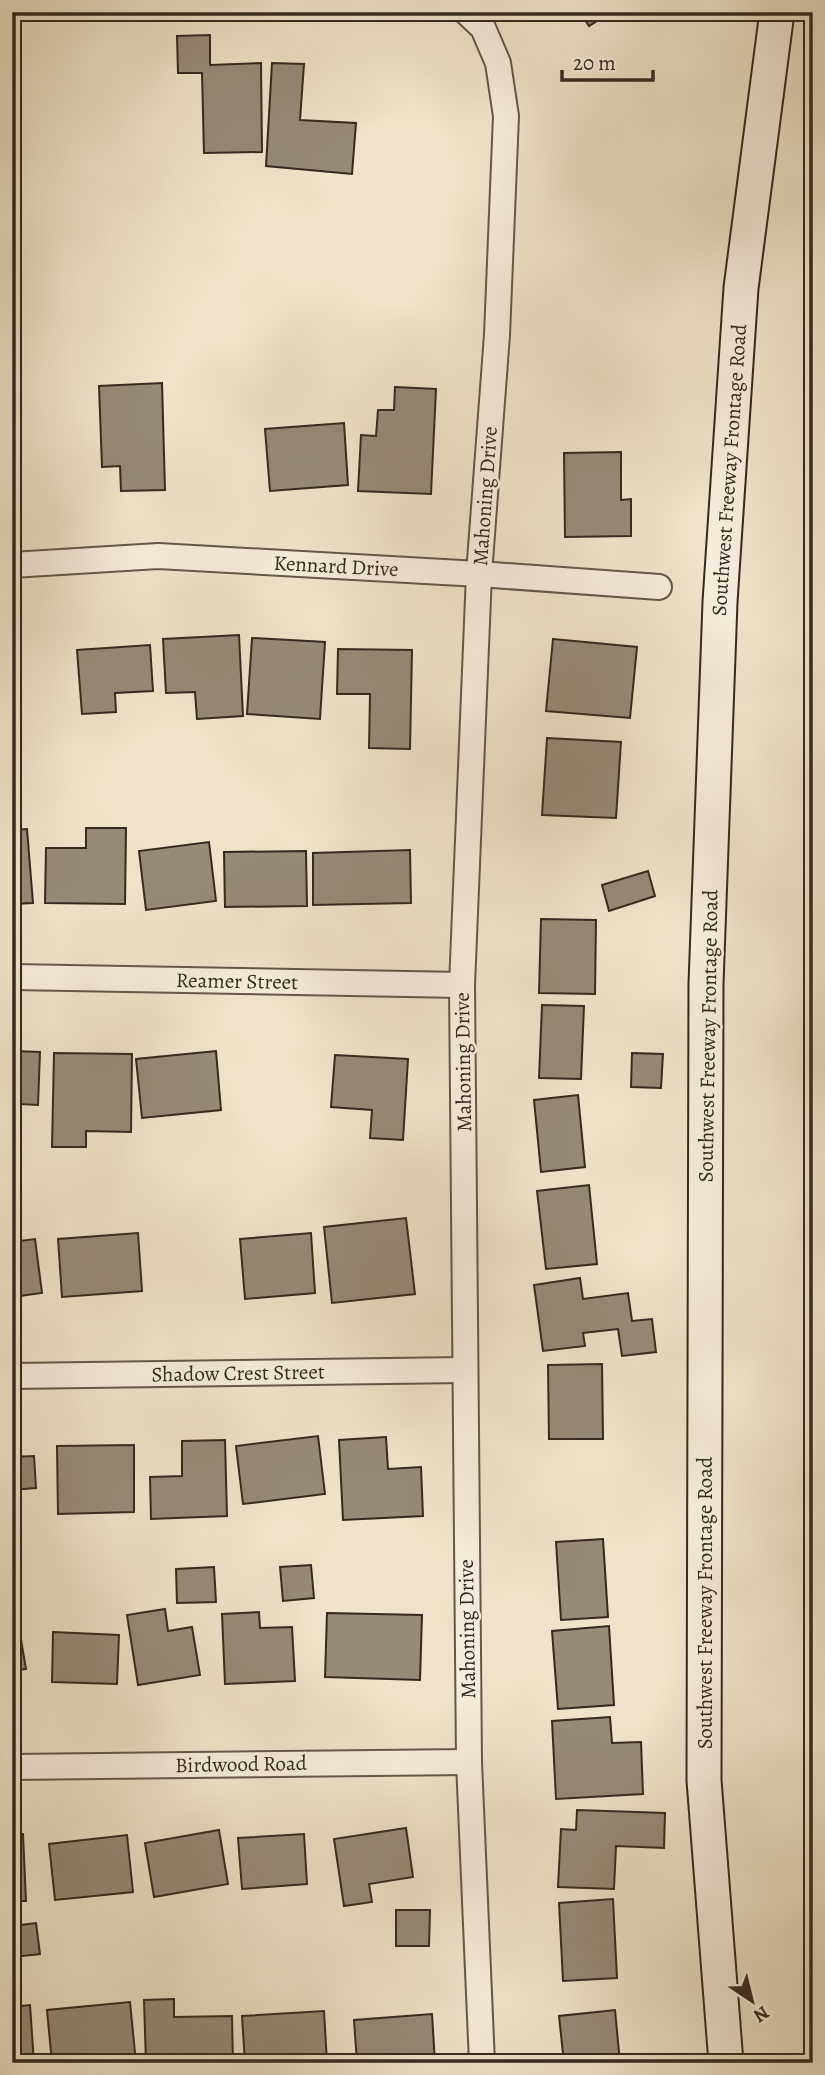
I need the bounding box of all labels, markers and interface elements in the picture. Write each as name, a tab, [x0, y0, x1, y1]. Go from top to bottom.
scale bar	[562, 38, 654, 82]
text: 20 m	[573, 49, 616, 77]
street label: Southwest Freeway Frontage Road	[705, 322, 753, 617]
street label: Mahoning Drive	[466, 425, 504, 567]
street label: Kennard Drive	[273, 549, 399, 583]
street label: Southwest Freeway Frontage Road	[691, 889, 725, 1183]
street label: Reamer Street	[176, 966, 298, 996]
street label: Mahoning Drive	[448, 992, 478, 1132]
street label: Shadow Crest Street	[151, 1357, 325, 1389]
street label: Southwest Freeway Frontage Road	[691, 1456, 719, 1749]
street label: Mahoning Drive	[452, 1559, 482, 1699]
street label: Birdwood Road	[175, 1749, 308, 1779]
north arrow	[716, 1966, 786, 2036]
text: N	[748, 1999, 774, 2029]

